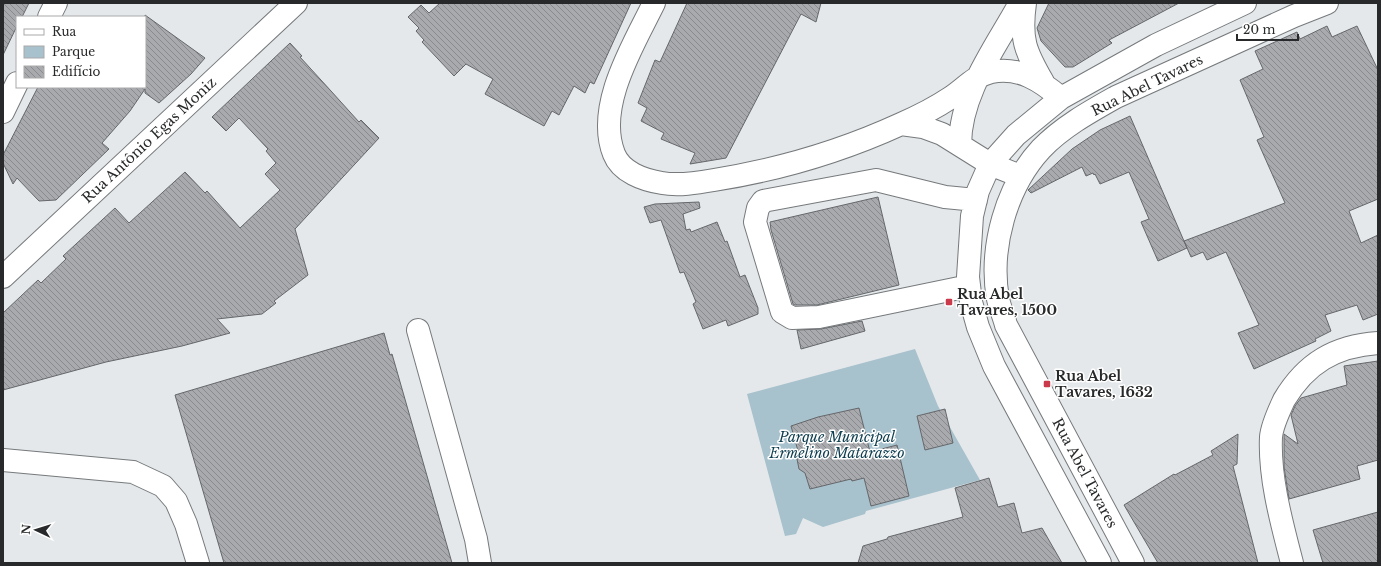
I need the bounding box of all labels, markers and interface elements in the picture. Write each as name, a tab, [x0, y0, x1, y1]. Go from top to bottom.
legend	[16, 16, 146, 88]
scale bar	[1237, 16, 1298, 42]
text: 20 m	[1243, 22, 1275, 37]
text: Rua	[52, 24, 76, 39]
text: Parque	[52, 44, 95, 59]
street label: Rua Abel Tavares	[1088, 50, 1206, 120]
text: Edifício	[52, 64, 100, 79]
street label: Rua Antônio Egas Moniz	[78, 73, 220, 207]
place label: Rua Abel Tavares, 1500	[957, 285, 1057, 319]
marker: Rua Abel Tavares, 1500	[944, 297, 954, 307]
place label: Rua Abel Tavares, 1632	[1055, 367, 1153, 401]
marker: Rua Abel Tavares, 1632	[1042, 379, 1052, 389]
street label: Rua Abel Tavares	[1048, 415, 1122, 531]
park label: Parque Municipal Ermelino Matarazzo	[768, 428, 905, 462]
north arrow	[16, 510, 56, 550]
text: N	[19, 523, 33, 535]

